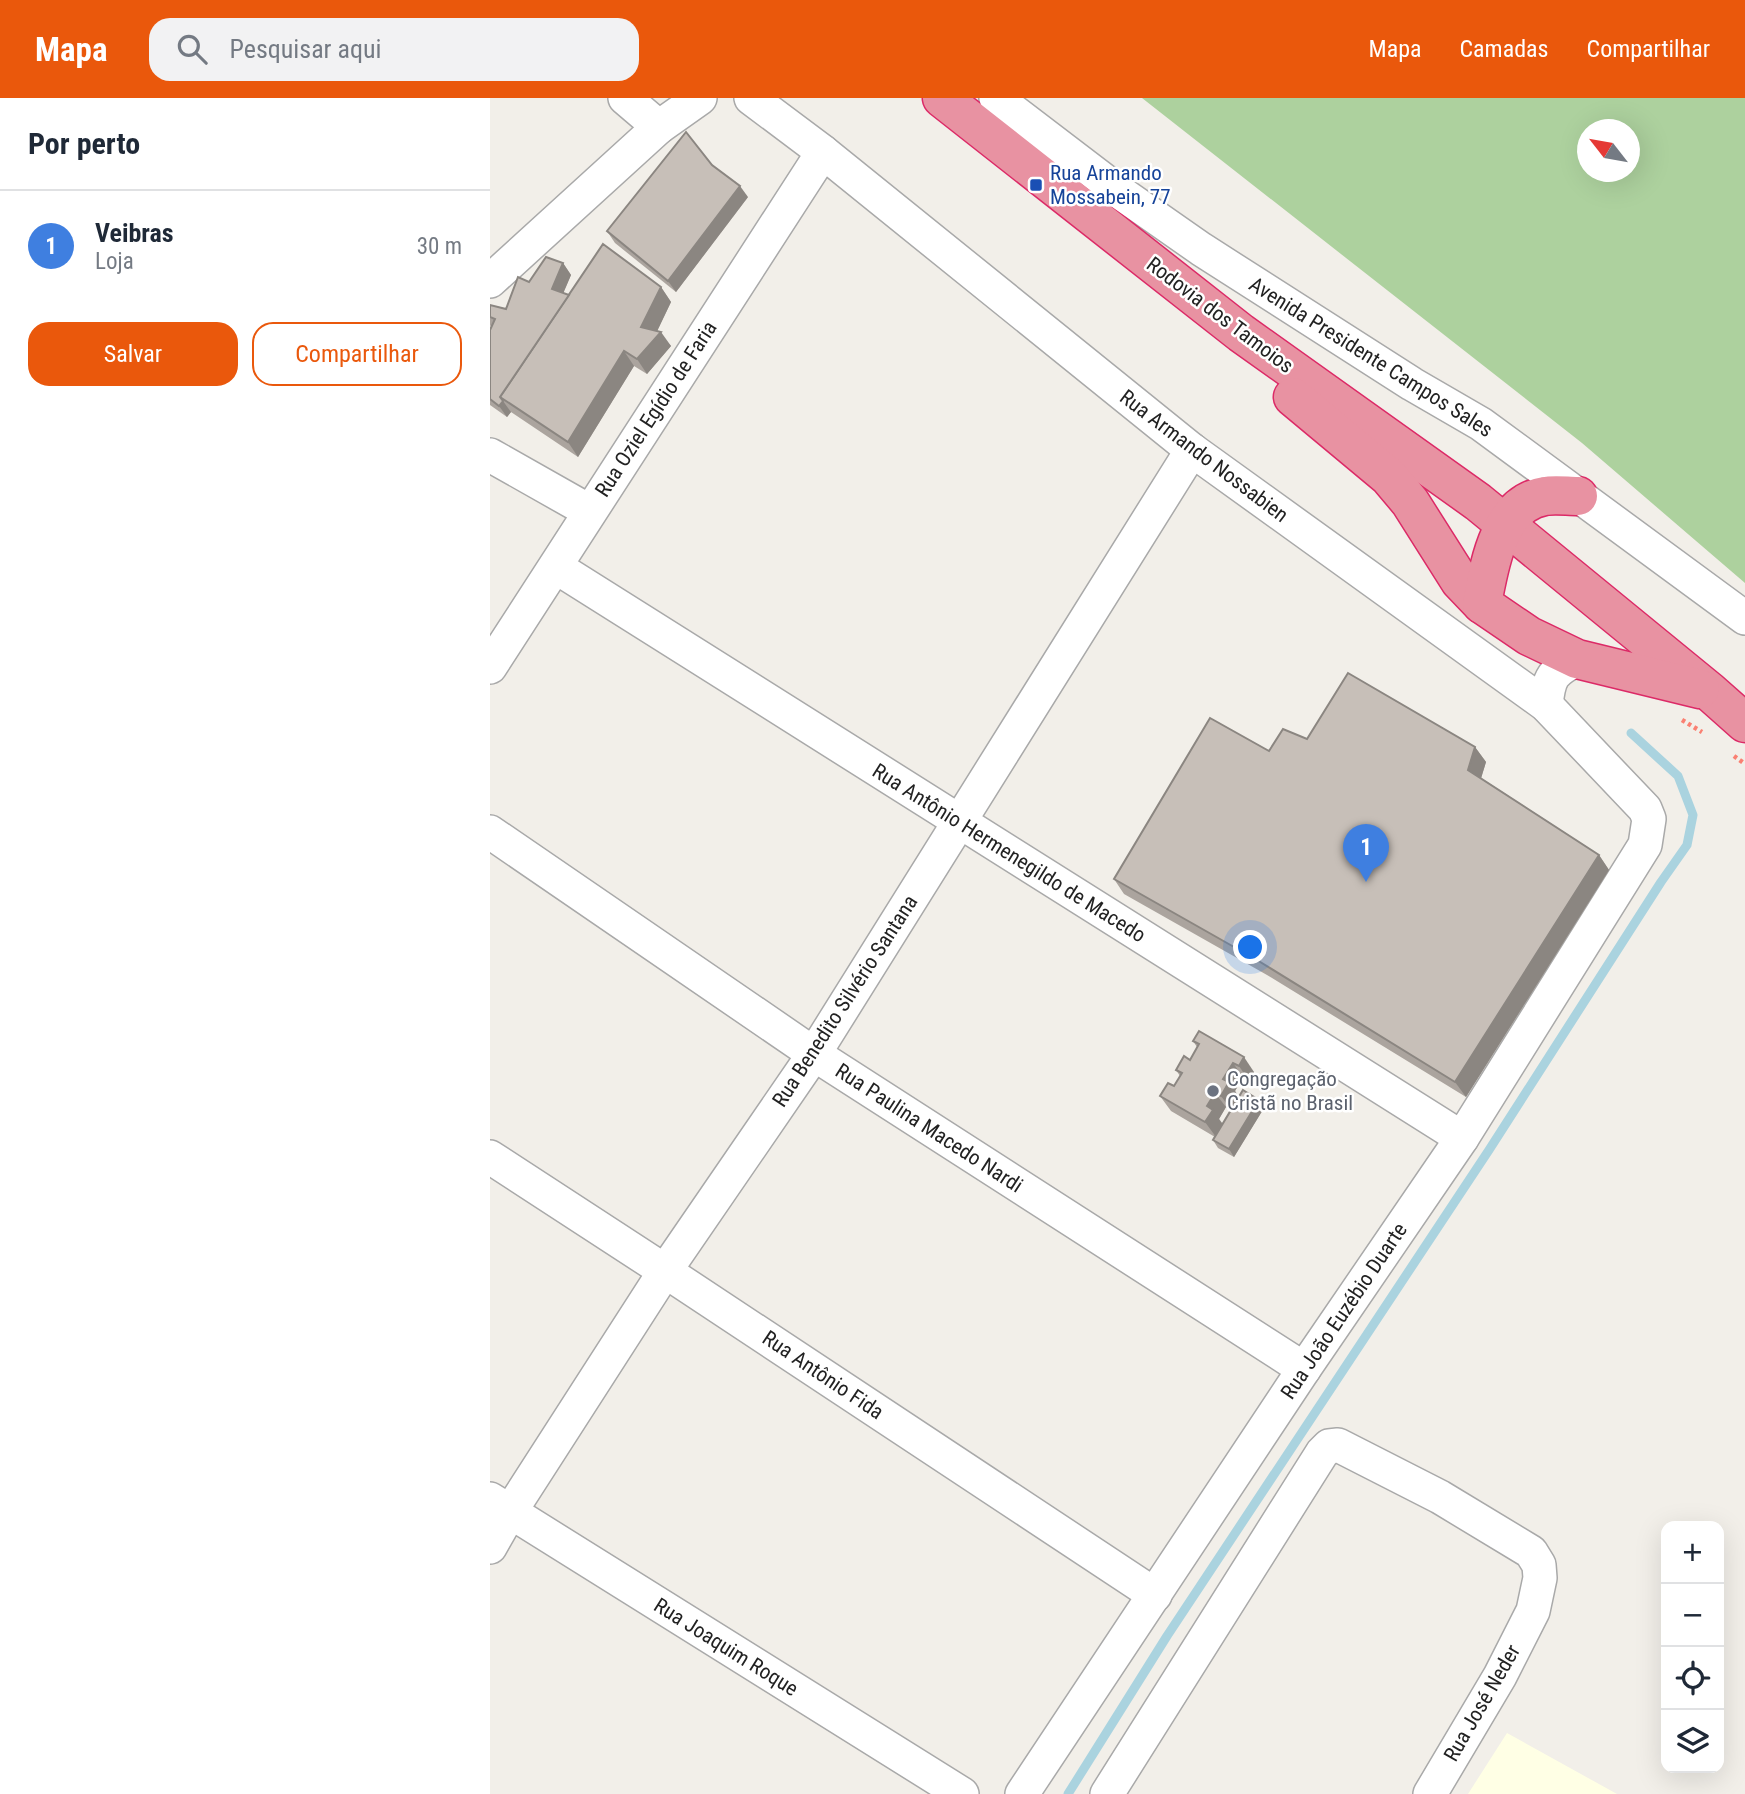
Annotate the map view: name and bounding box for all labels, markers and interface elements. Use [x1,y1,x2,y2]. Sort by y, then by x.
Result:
search box [149,18,639,81]
text: Mapa [35,30,107,69]
icon: search [173,30,211,68]
text: Pesquisar aqui [229,34,382,64]
text: Mapa [1369,35,1422,63]
text: Camadas [1460,35,1549,63]
text: Compartilhar [1587,35,1710,63]
north arrow [1577,119,1640,182]
text: Por perto [28,126,140,161]
place label: Rua Armando Mossabein, 77 [1050,161,1171,209]
marker: Rua Armando Mossabein, 77 [1028,177,1044,193]
text: Veibras [95,218,174,248]
text: 1 [45,233,57,260]
text: 30 m [417,233,462,260]
text: Loja [95,248,134,275]
street label: Rodovia dos Tamoios [1142,252,1298,378]
street label: Avenida Presidente Campos Sales [1245,272,1497,442]
street label: Rua Oziel Egídio de Faria [590,317,722,501]
button: Salvar [28,322,238,386]
button: Compartilhar [252,322,462,386]
street label: Rua Armando Nossabien [1115,385,1293,527]
street label: Rua Antônio Hermenegildo de Macedo [868,759,1150,947]
pin: 1 [1343,824,1389,882]
street label: Rua Benedito Silvério Santana [768,891,922,1111]
your location [1233,930,1267,964]
street label: Rua Paulina Macedo Nardi [831,1058,1027,1198]
place label: Congregação Cristã no Brasil [1227,1067,1353,1115]
marker: Congregação Cristã no Brasil [1205,1083,1221,1099]
street label: Rua João Euzébio Duarte [1276,1218,1412,1404]
street label: Rua Antônio Fida [758,1326,888,1424]
map controls [1661,1521,1724,1773]
button: + [1661,1521,1724,1584]
button: − [1661,1584,1724,1647]
street label: Rua Joaquim Roque [650,1593,803,1701]
street label: Rua José Neder [1439,1640,1525,1766]
button: locate [1661,1647,1724,1710]
button: layers [1661,1710,1724,1773]

